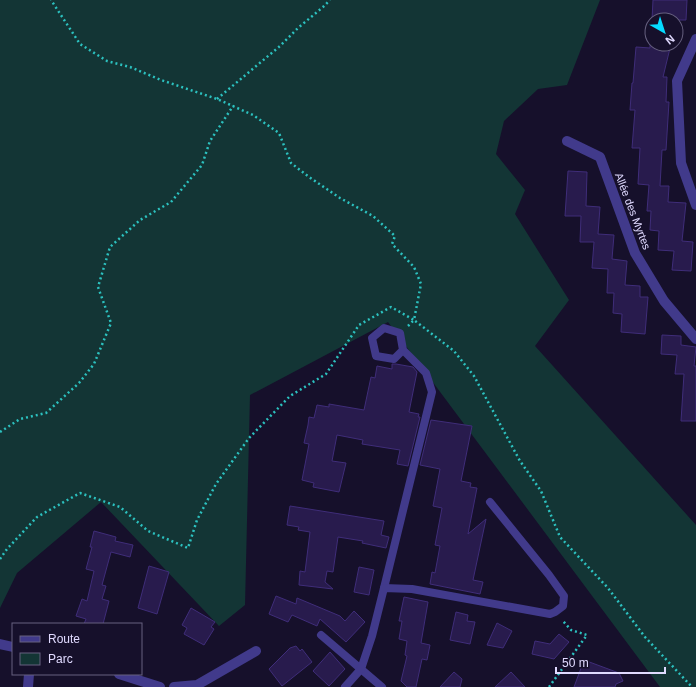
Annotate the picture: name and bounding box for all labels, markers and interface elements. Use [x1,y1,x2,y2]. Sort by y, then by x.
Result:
north arrow [644,12,684,52]
text: N [663,33,677,47]
street label: Allée des Myrtes [613,171,653,252]
legend [12,623,142,675]
text: Route [48,632,80,646]
scale bar [556,649,665,675]
text: Parc [48,652,73,666]
text: 50 m [562,656,589,670]

